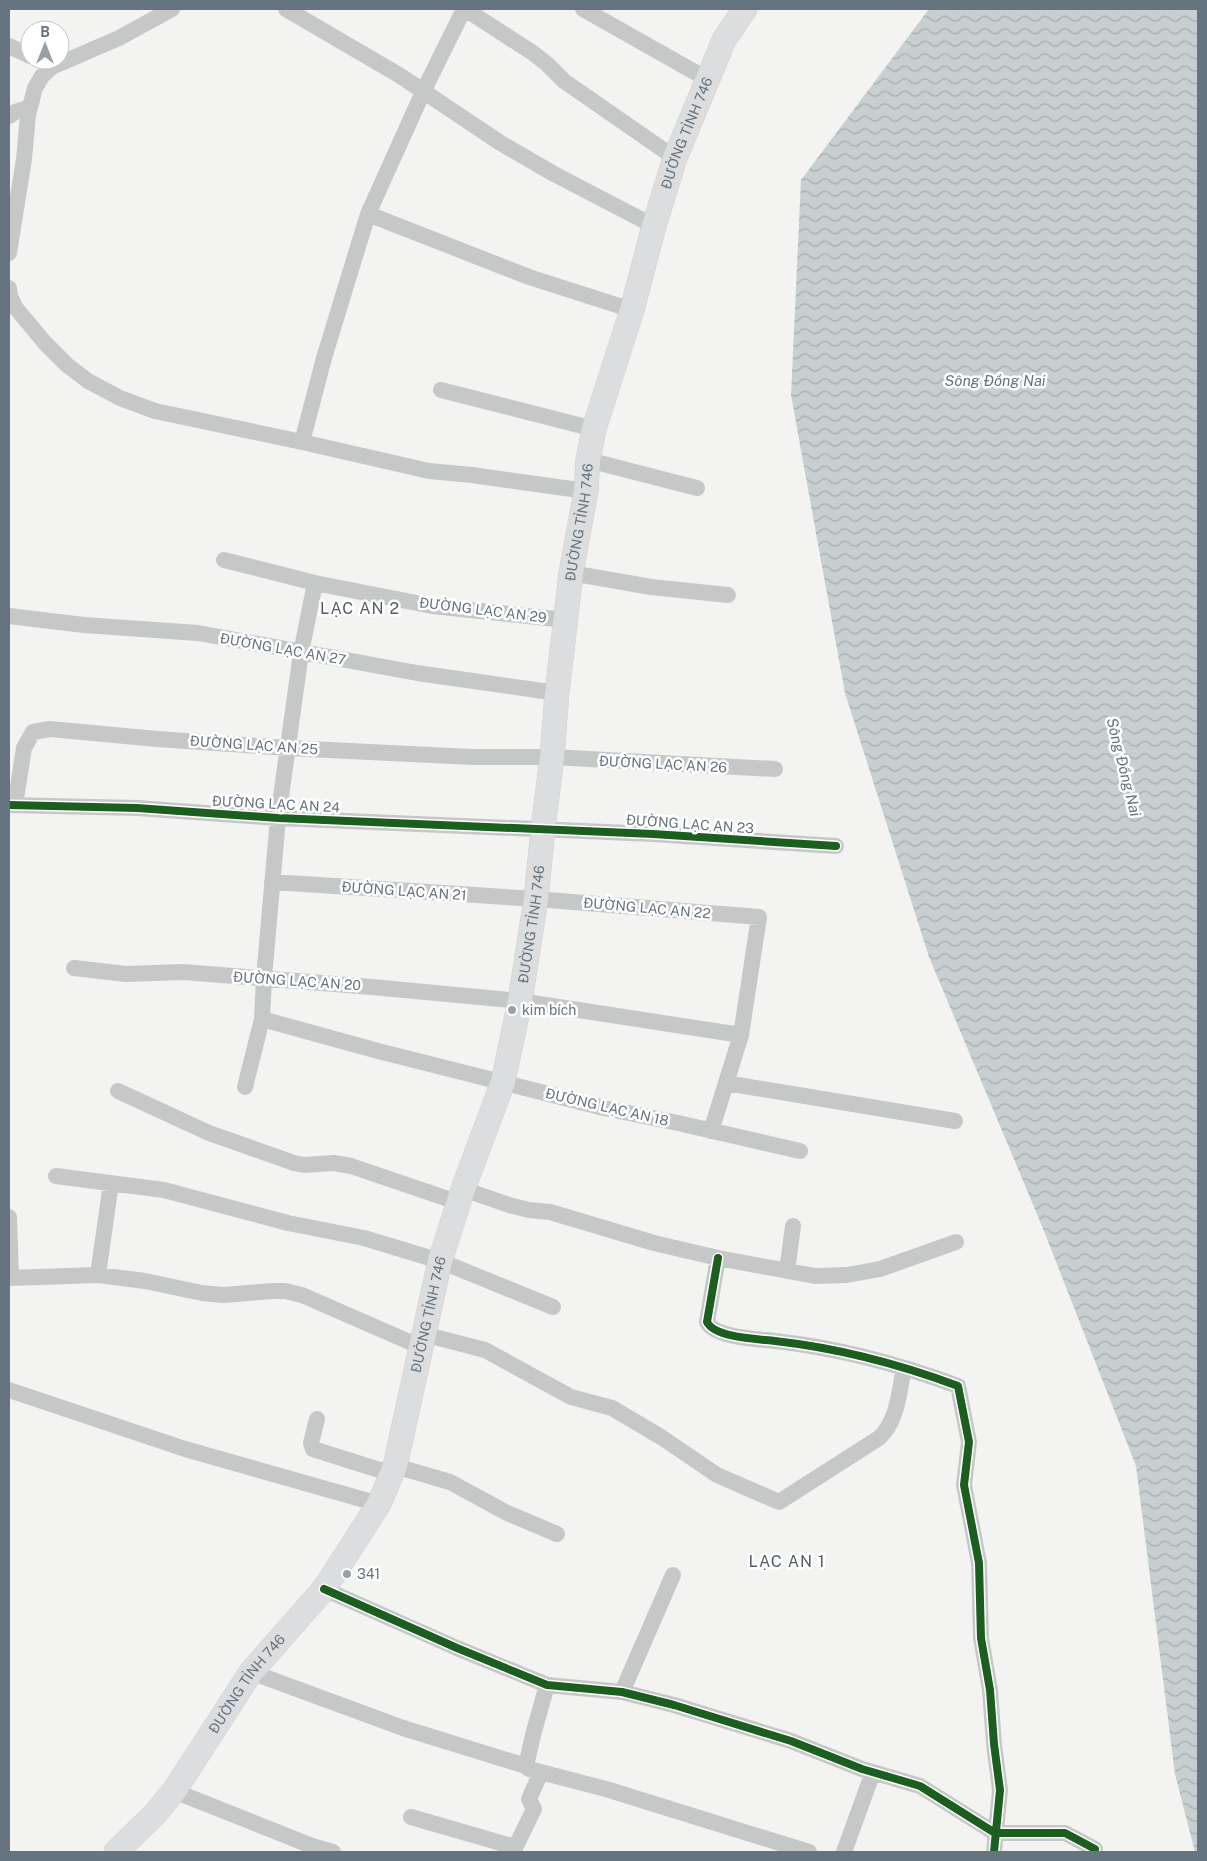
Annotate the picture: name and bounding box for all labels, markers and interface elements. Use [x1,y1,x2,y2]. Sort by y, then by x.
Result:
north arrow [20,20,70,70]
text: B [40,24,50,40]
street label: ĐƯỜNG TỈNH 746 [658,74,716,191]
water label: Sông Đồng Nai [944,372,1046,389]
street label: ĐƯỜNG TỈNH 746 [562,463,596,582]
street label: ĐƯỜNG LẠC AN 29 [418,592,548,626]
district label: LẠC AN 2 [320,599,400,618]
street label: ĐƯỜNG LẠC AN 27 [219,628,348,668]
water label: Sông Đồng Nai [1104,716,1145,818]
street label: ĐƯỜNG LẠC AN 25 [189,731,319,757]
street label: ĐƯỜNG LẠC AN 26 [599,751,728,775]
street label: ĐƯỜNG LẠC AN 24 [212,791,341,815]
street label: ĐƯỜNG LẠC AN 23 [625,810,755,836]
street label: ĐƯỜNG TỈNH 746 [515,864,547,984]
street label: ĐƯỜNG LẠC AN 21 [341,877,467,903]
street label: ĐƯỜNG LẠC AN 22 [583,892,712,922]
street label: ĐƯỜNG LẠC AN 20 [233,967,362,993]
place label: kim bích [522,1002,576,1018]
marker: kim bích [506,1004,518,1016]
street label: ĐƯỜNG LẠC AN 18 [544,1083,671,1129]
street label: ĐƯỜNG TỈNH 746 [408,1254,449,1374]
district label: LẠC AN 1 [748,1552,826,1571]
place label: 341 [357,1566,380,1582]
marker: 341 [341,1568,353,1580]
street label: ĐƯỜNG TỈNH 746 [205,1631,289,1736]

